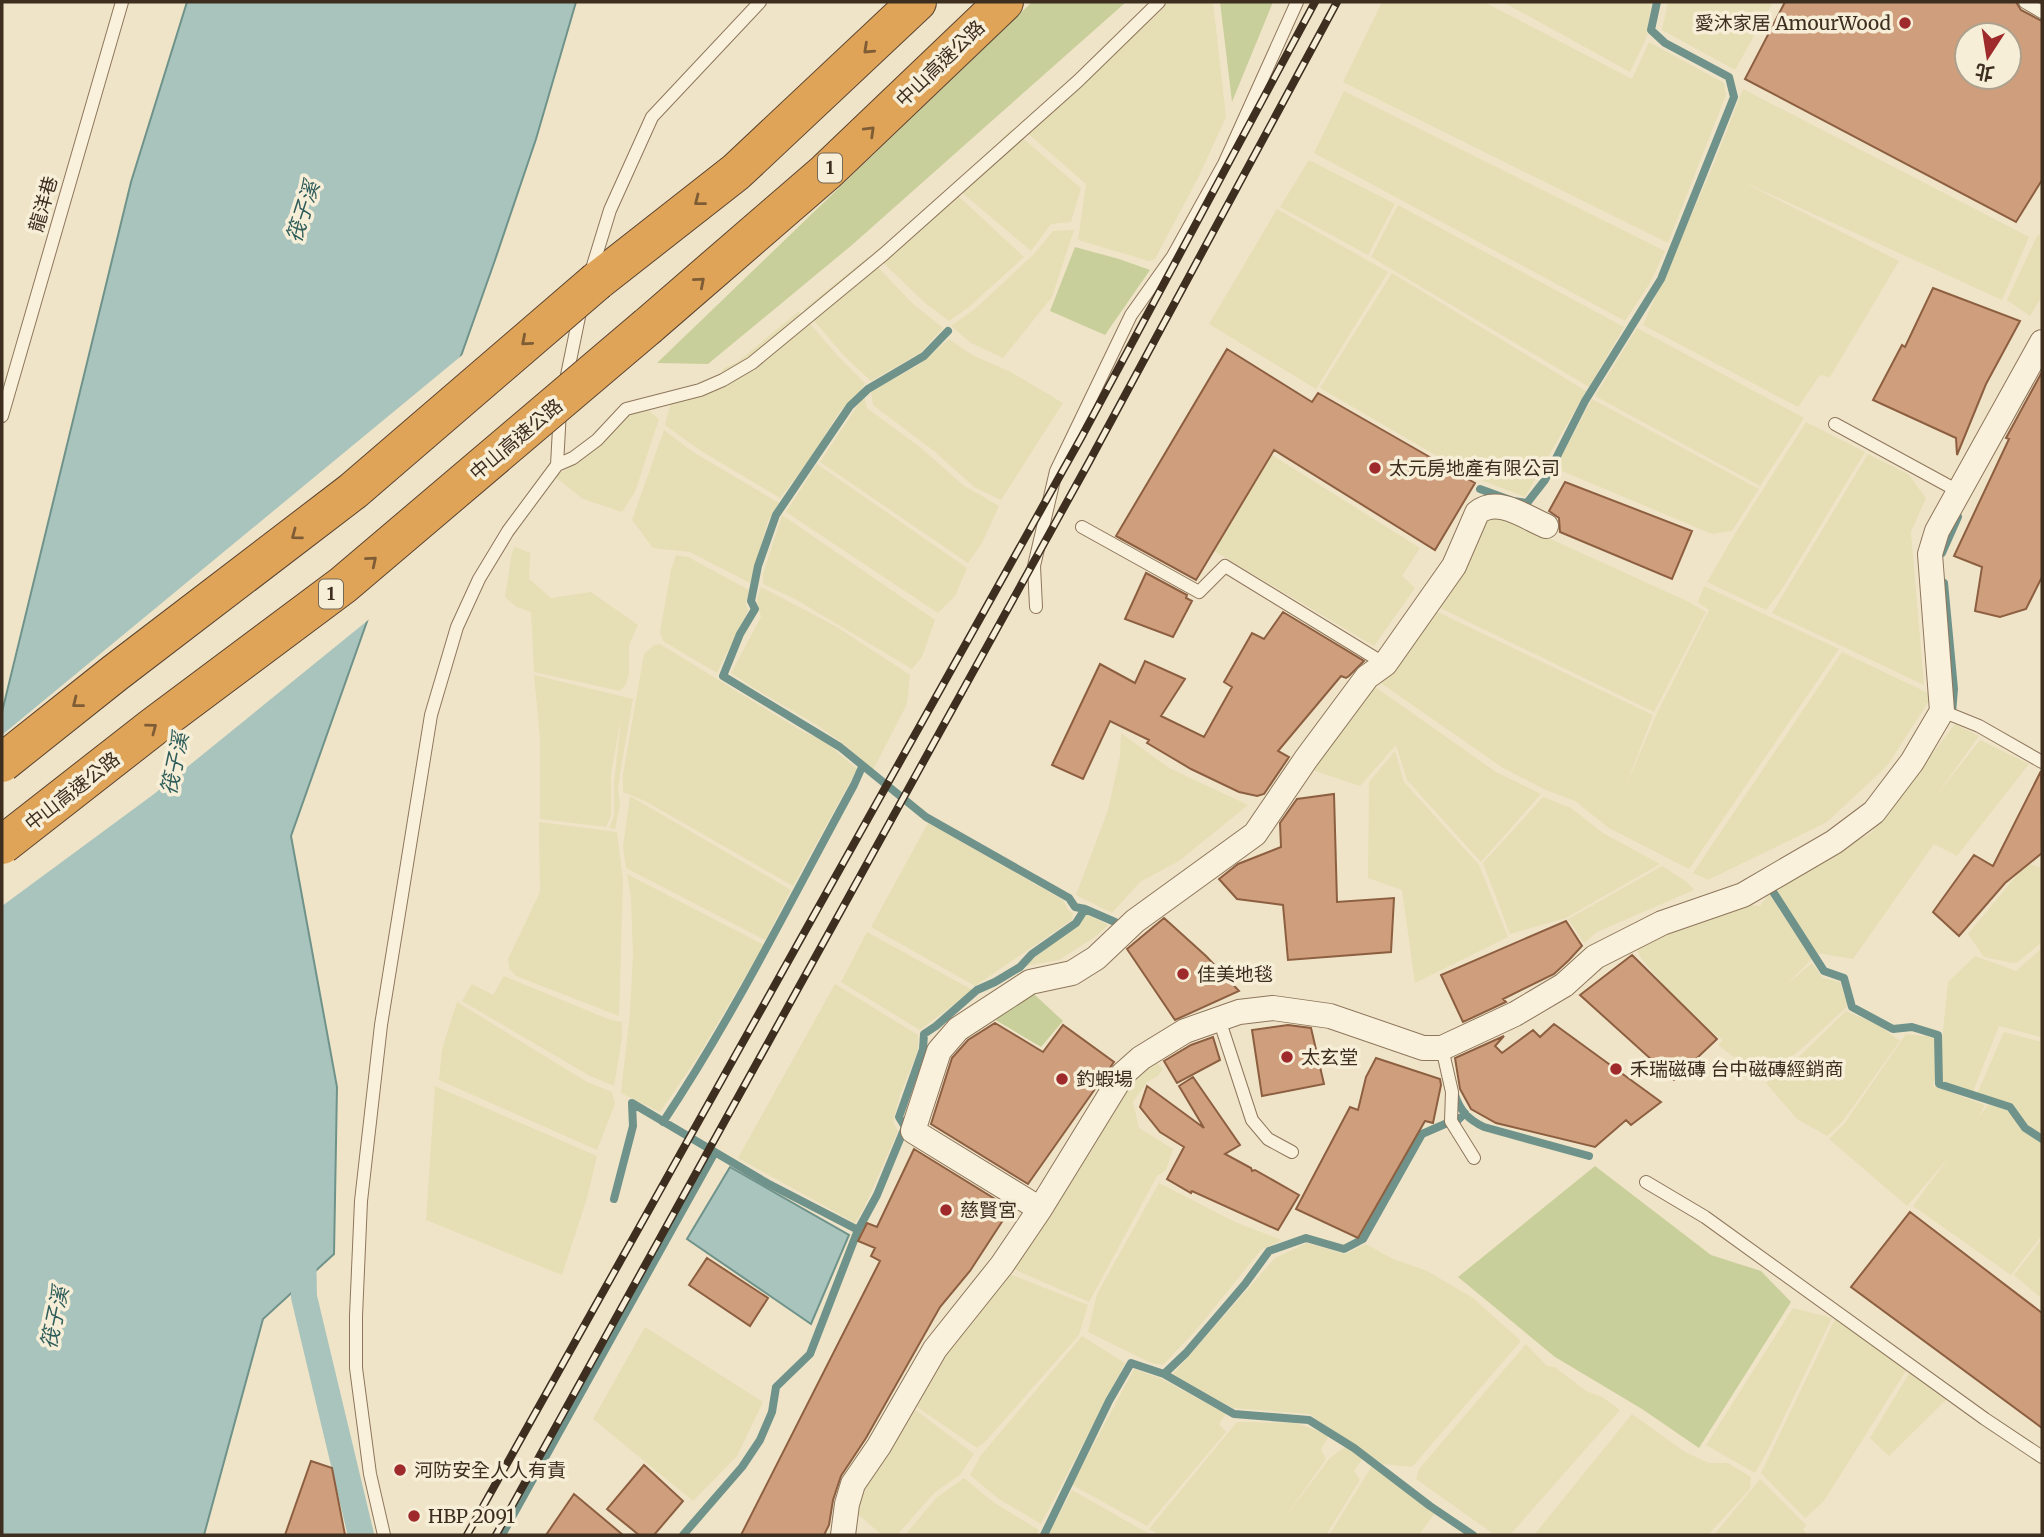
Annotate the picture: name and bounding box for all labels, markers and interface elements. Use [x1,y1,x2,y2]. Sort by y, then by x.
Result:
place label: 愛沐家居 AmourWood [1695,11,1891,35]
street label: 中山高速公路 [891,15,989,111]
marker: 愛沐家居 AmourWood [1897,15,1913,31]
north arrow [1953,21,2023,91]
one-way arrow [863,40,876,53]
text: 北 [1973,59,1996,86]
one-way arrow [861,126,874,139]
road number: 1 [818,154,842,182]
street label: 龍洋巷 [24,173,62,235]
water label: 筏子溪 [280,175,326,246]
one-way arrow [694,193,707,206]
one-way arrow [691,278,704,290]
one-way arrow [522,333,535,345]
street label: 中山高速公路 [465,393,567,485]
place label: 太元房地產有限公司 [1389,456,1560,480]
marker: 太元房地產有限公司 [1367,460,1383,476]
one-way arrow [291,526,304,539]
one-way arrow [364,556,377,569]
road number: 1 [319,580,343,608]
one-way arrow [72,695,84,708]
one-way arrow [145,724,157,737]
water label: 筏子溪 [155,727,195,798]
street label: 中山高速公路 [20,746,124,836]
place label: 佳美地毯 [1197,962,1273,986]
marker: 佳美地毯 [1175,966,1191,982]
place label: 太玄堂 [1301,1045,1358,1069]
marker: 太玄堂 [1279,1049,1295,1065]
place label: 禾瑞磁磚 台中磁磚經銷商 [1630,1057,1844,1081]
marker: 禾瑞磁磚 台中磁磚經銷商 [1608,1061,1624,1077]
place label: 釣蝦場 [1076,1067,1133,1091]
marker: 釣蝦場 [1054,1071,1070,1087]
place label: 慈賢宮 [960,1198,1017,1222]
marker: 慈賢宮 [938,1202,954,1218]
water label: 筏子溪 [35,1281,75,1352]
place label: 河防安全人人有責 [414,1458,566,1482]
marker: 河防安全人人有責 [392,1462,408,1478]
place label: HBP 2091 [428,1504,515,1528]
marker: HBP 2091 [406,1508,422,1524]

